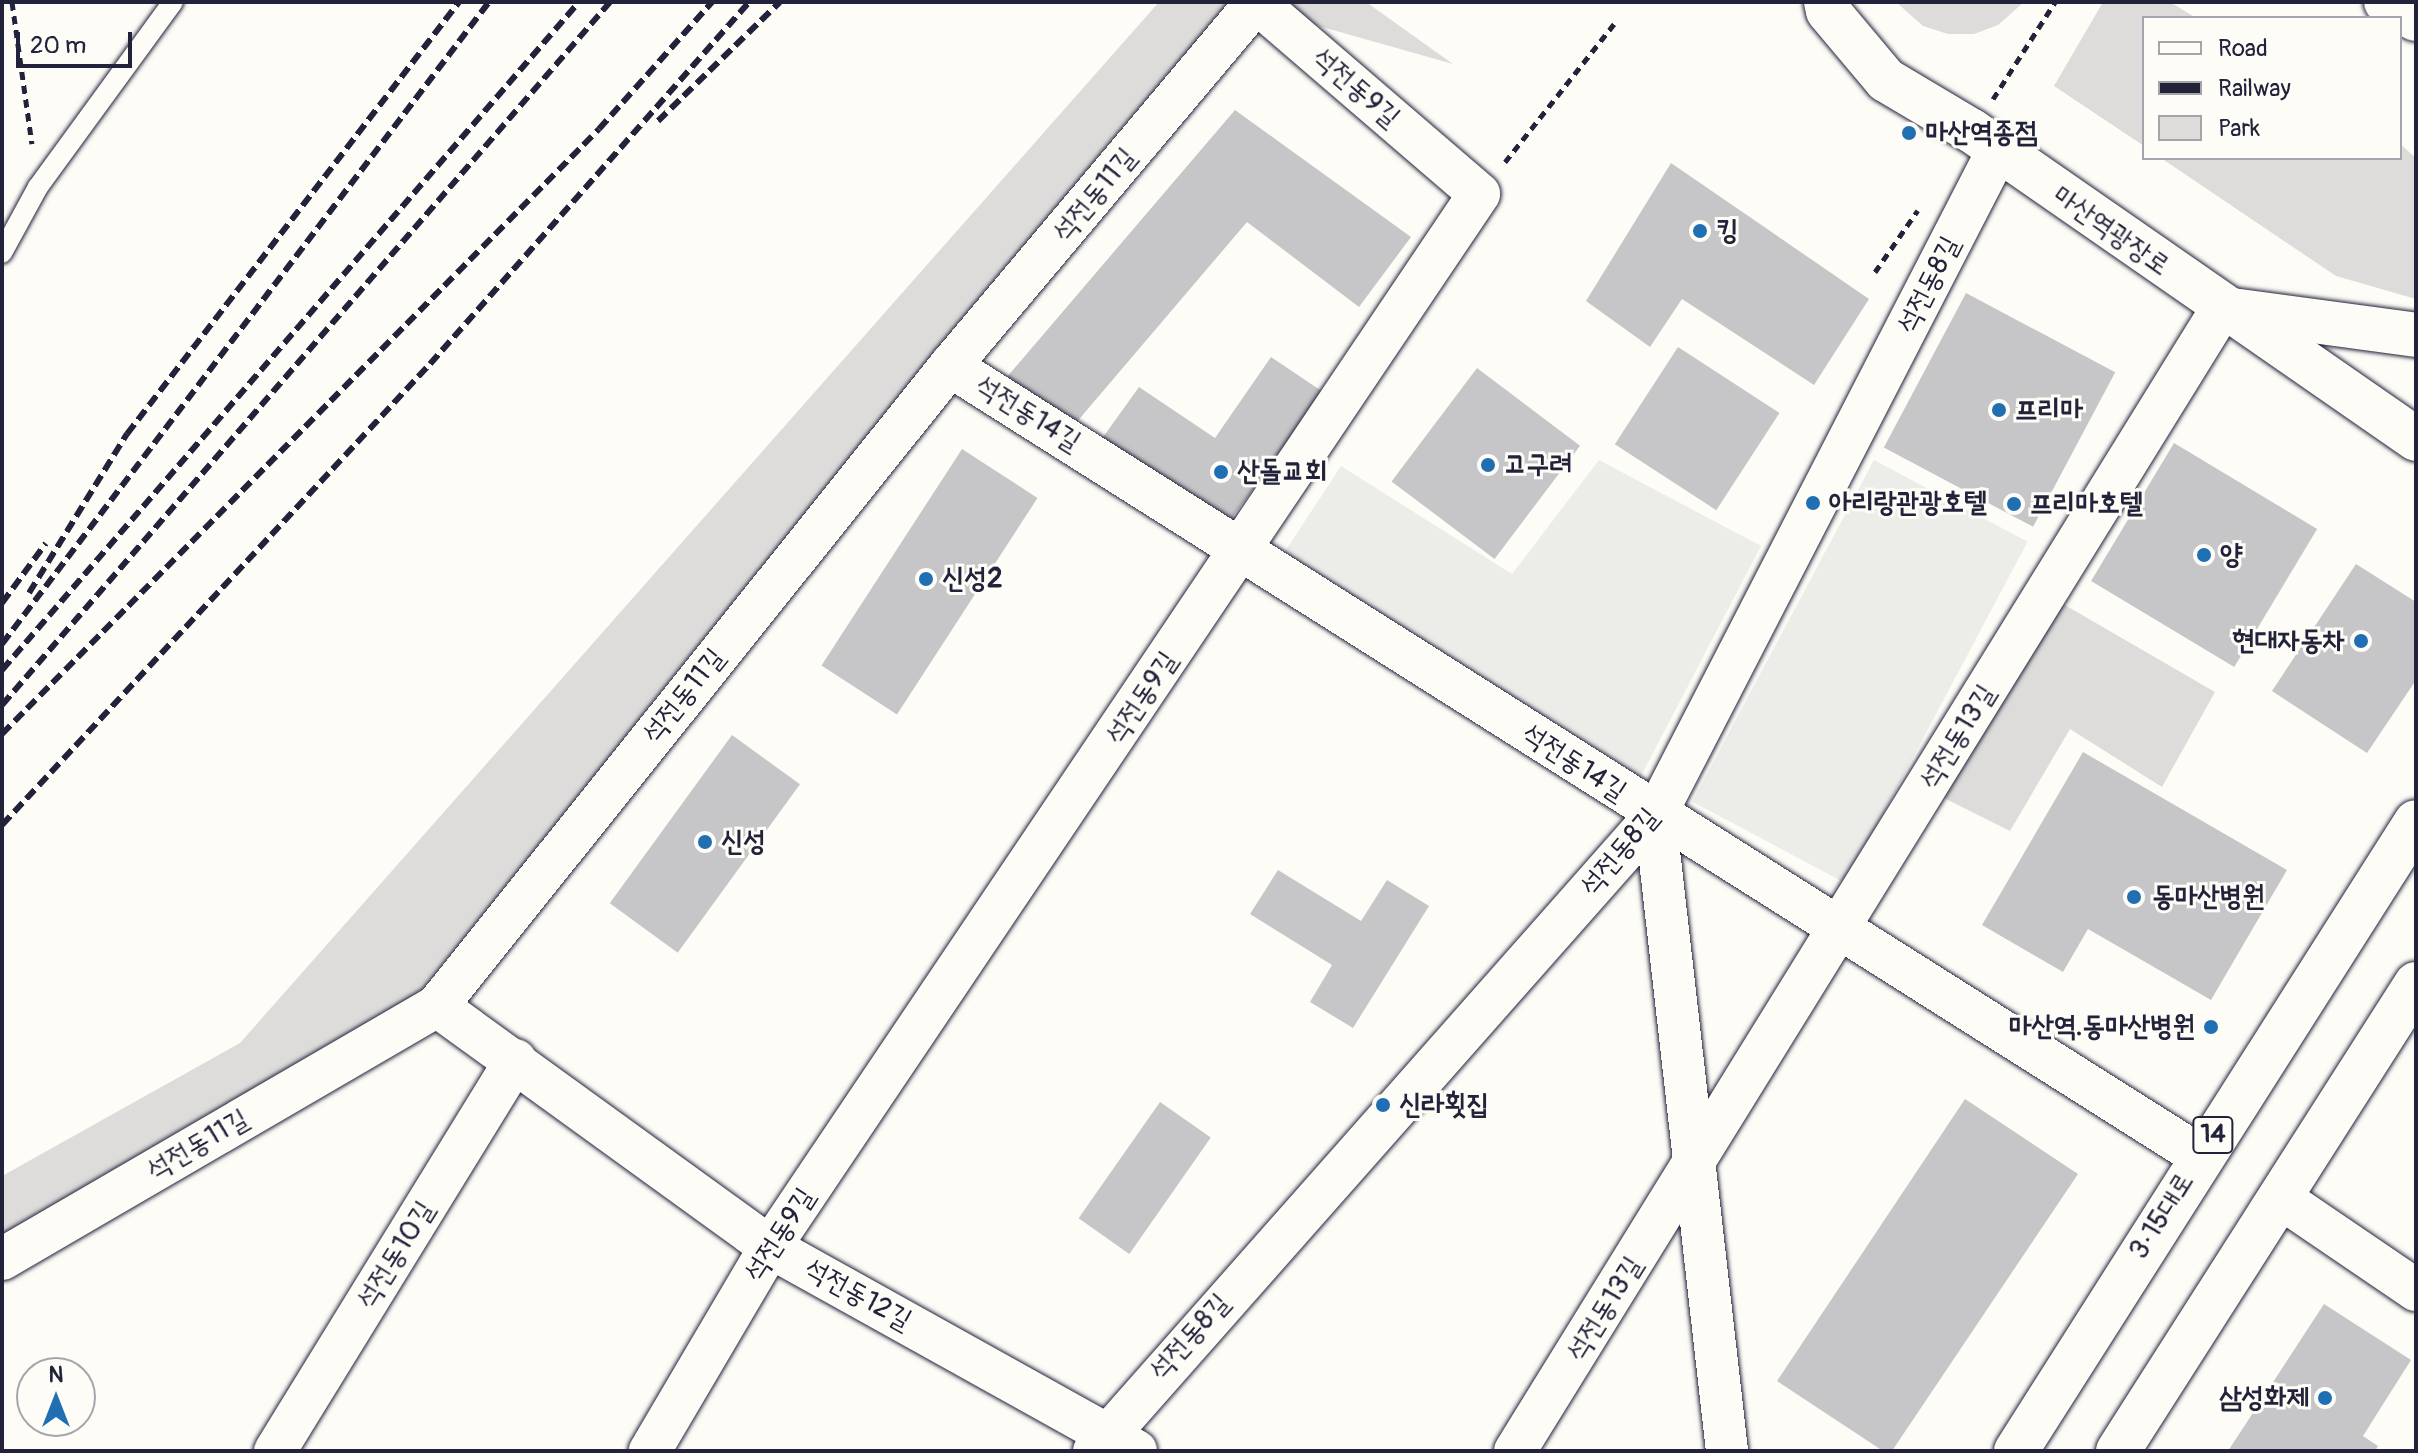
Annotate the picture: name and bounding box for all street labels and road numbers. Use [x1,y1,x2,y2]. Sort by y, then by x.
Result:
street label: 석전동9길 [1306,41,1406,135]
street label: 석전동11길 [1046,141,1144,249]
street label: 마산역광장로 [2046,178,2176,284]
street label: 석전동8길 [1890,231,1968,339]
street label: 석전동14길 [969,369,1087,459]
street label: 석전동11길 [636,642,732,750]
street label: 석전동9길 [1099,645,1185,751]
street label: 석전동13길 [1913,679,2003,795]
street label: 석전동14길 [1516,717,1632,809]
street label: 석전동8길 [1574,801,1666,903]
street label: 석전동11길 [141,1102,255,1188]
road number: 14 [2191,1113,2235,1157]
street label: 3·15대로 [2122,1166,2202,1266]
street label: 석전동9길 [737,1182,823,1288]
street label: 석전동10길 [350,1195,442,1315]
street label: 석전동13길 [1560,1251,1650,1367]
street label: 석전동12길 [799,1252,917,1338]
street label: 석전동8길 [1143,1287,1237,1387]

